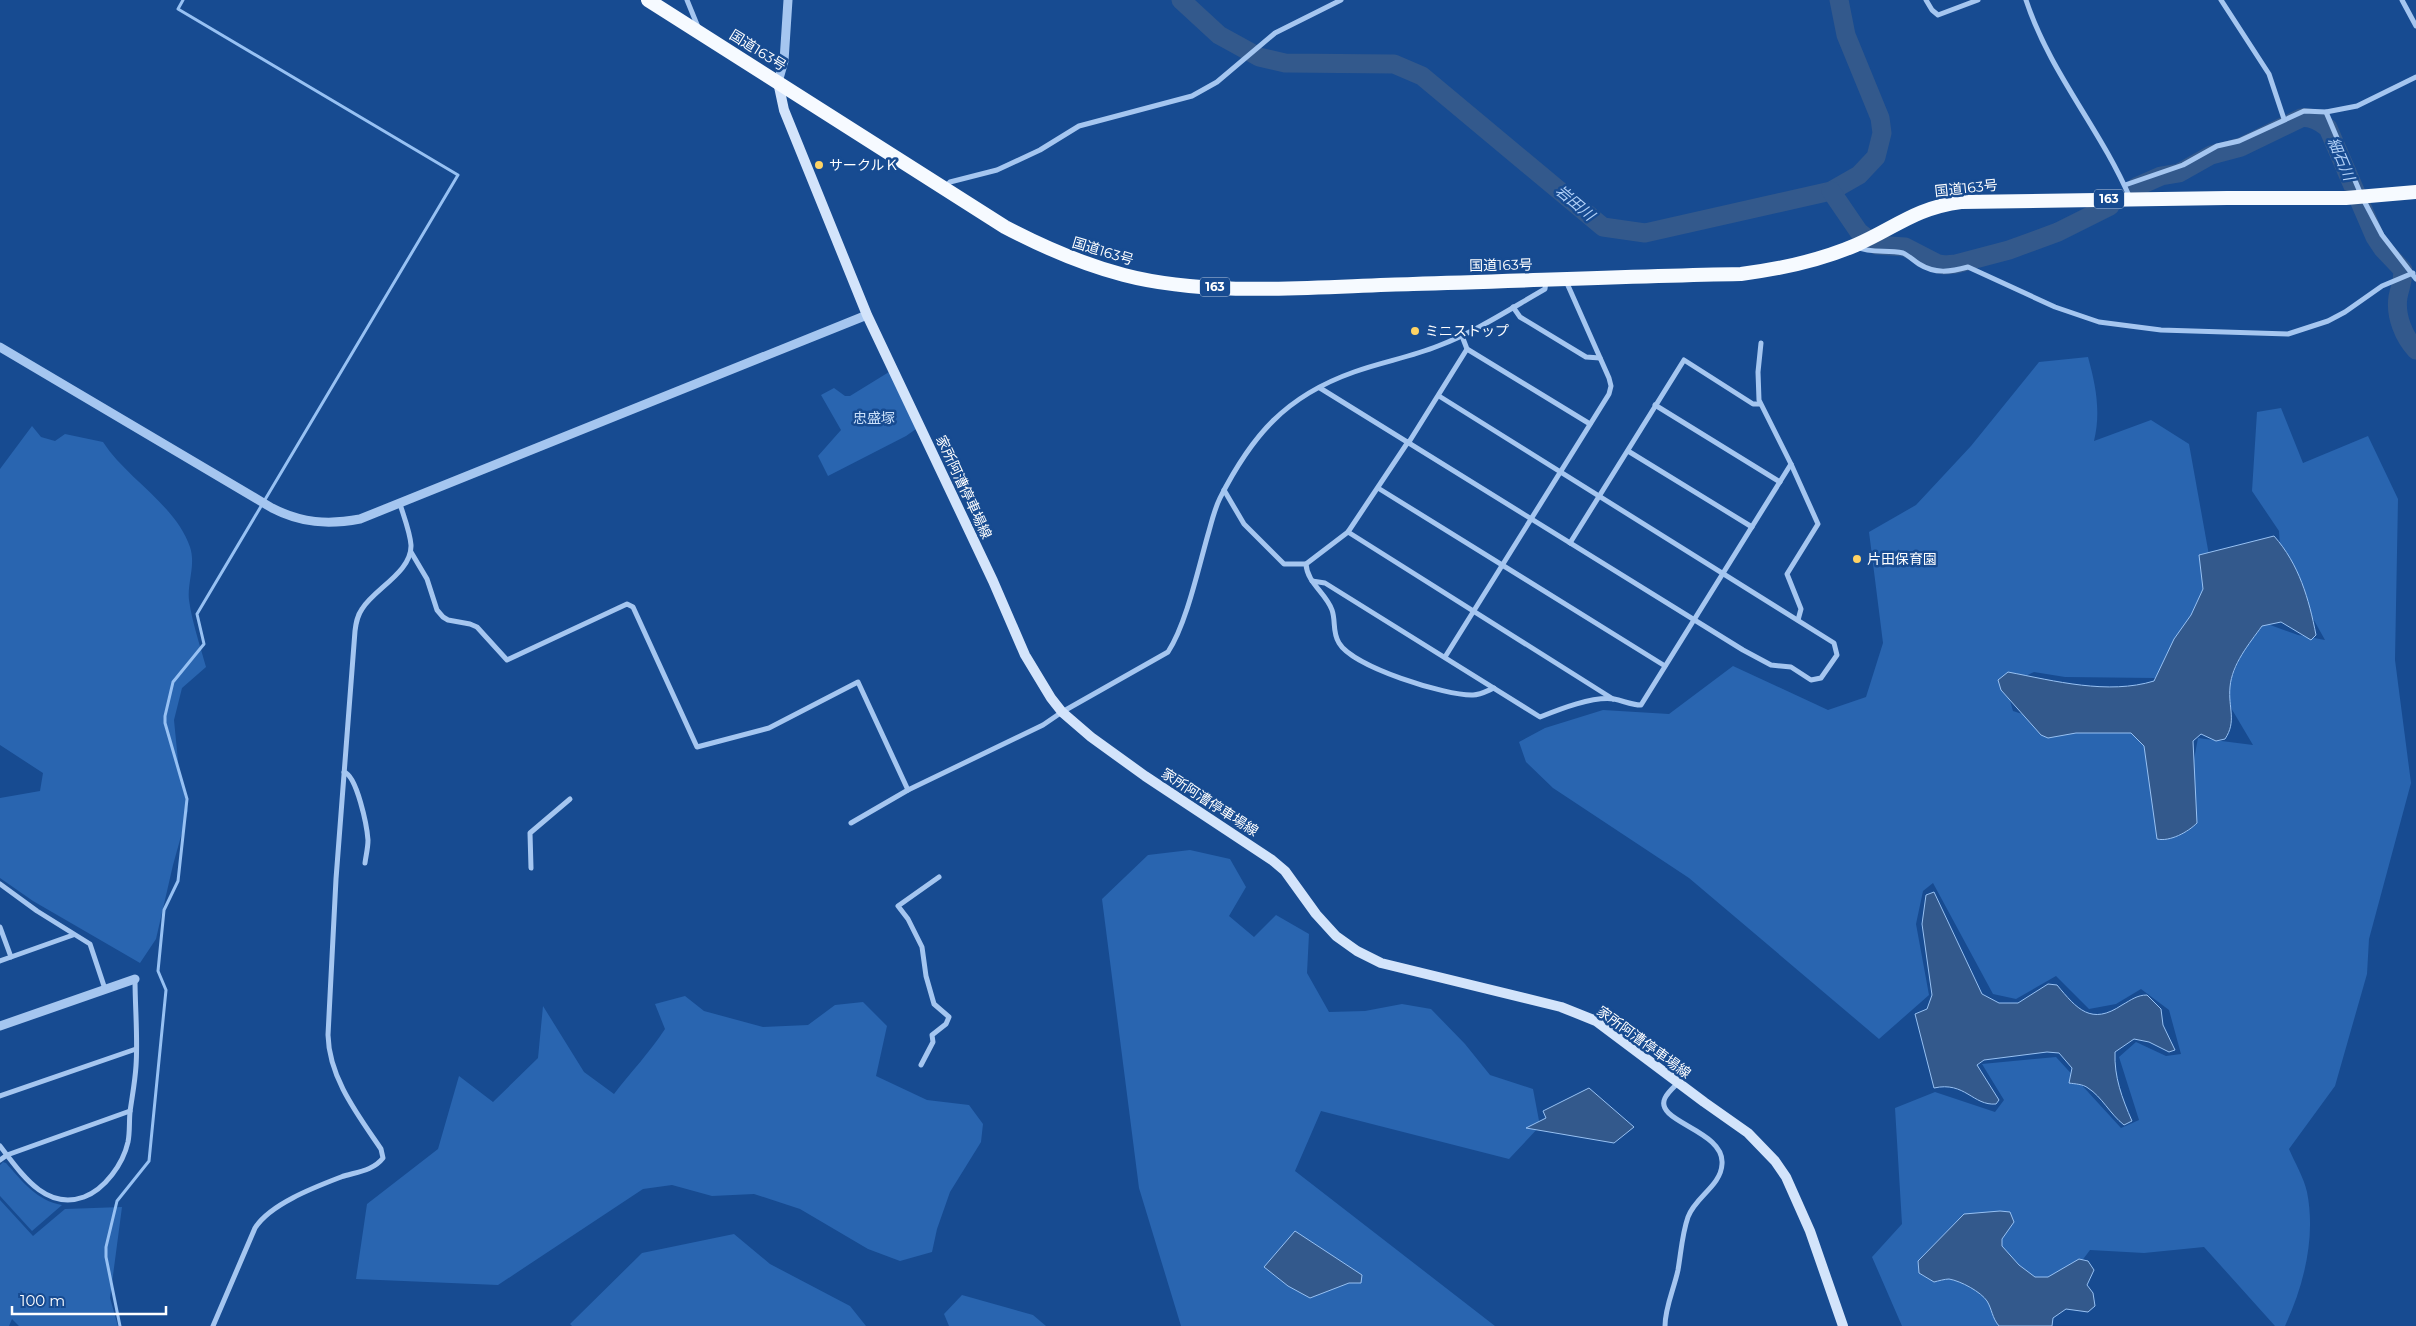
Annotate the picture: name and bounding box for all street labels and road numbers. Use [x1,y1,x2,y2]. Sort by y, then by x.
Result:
street label: 国道163号 [726,26,790,74]
street label: 国道163号 [1933,176,1999,200]
road number: 163 [2094,190,2124,208]
street label: 国道163号 [1070,233,1136,269]
street label: 国道163号 [1469,255,1533,275]
road number: 163 [1200,278,1230,296]
street label: 家所阿漕停車場線 [932,432,996,542]
street label: 家所阿漕停車場線 [1158,764,1262,840]
street label: 家所阿漕停車場線 [1593,1002,1695,1082]

